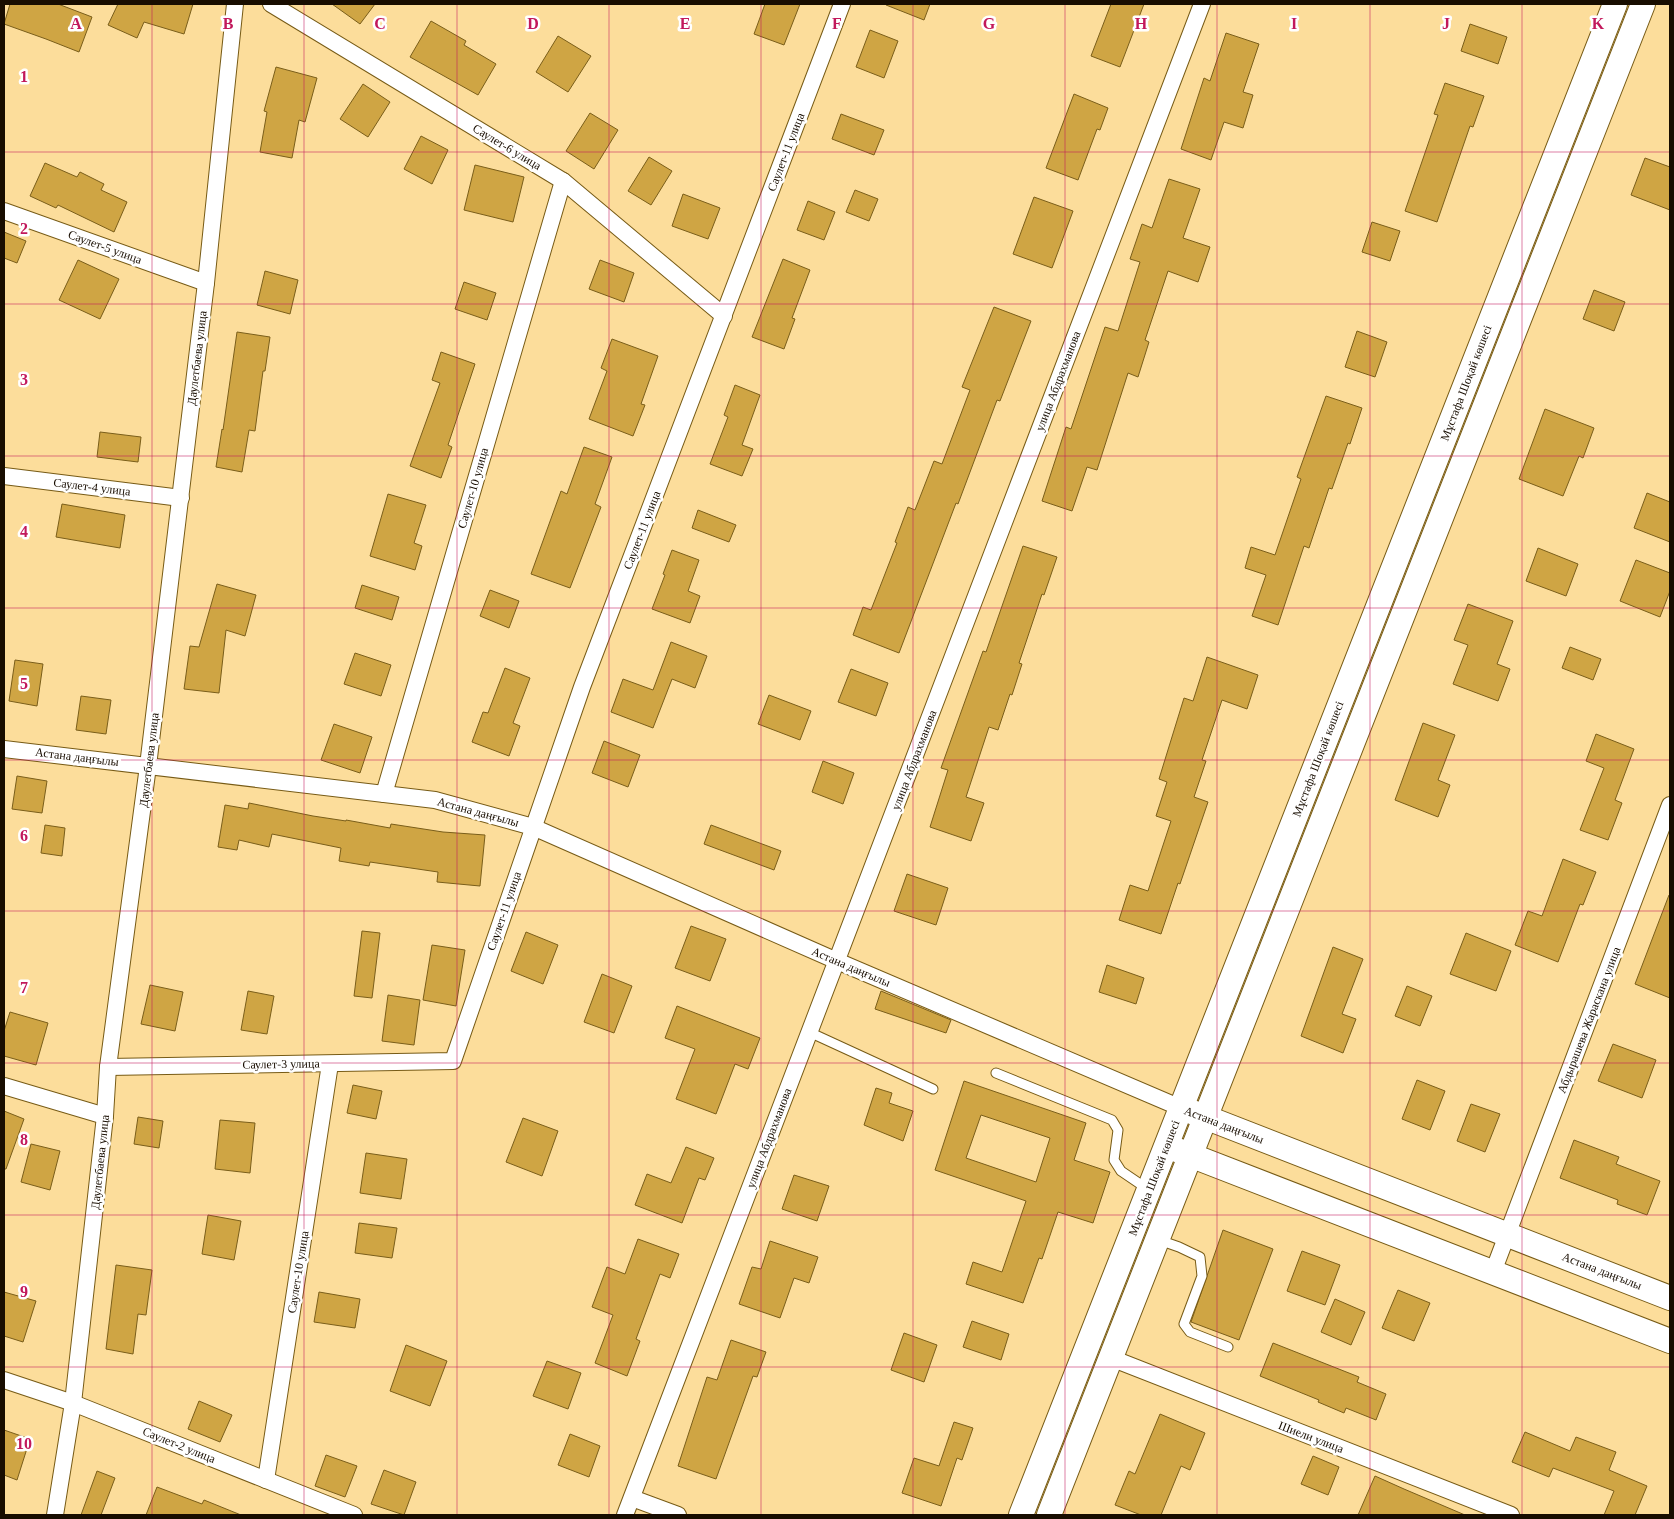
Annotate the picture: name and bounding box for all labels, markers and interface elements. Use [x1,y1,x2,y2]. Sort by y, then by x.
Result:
text: A [70,15,82,32]
text: B [223,15,234,32]
text: C [374,15,386,32]
text: D [527,15,539,32]
text: E [680,15,690,32]
text: F [832,15,842,32]
text: G [983,15,996,32]
text: H [1135,15,1148,32]
text: I [1291,15,1297,32]
text: J [1442,15,1450,32]
text: K [1592,15,1605,32]
text: 1 [20,68,28,85]
street label: Саулет-11 улица [765,110,808,193]
street label: Саулет-6 улица [470,121,544,173]
text: 2 [20,220,28,237]
street label: Саулет-5 улица [66,227,144,267]
street label: Даулетбаева улица [184,309,210,406]
street label: Мұстафа Шоқай көшесі [1437,323,1495,443]
street label: улица Абдрахманова [1032,328,1084,433]
text: 3 [20,371,28,388]
street label: Саулет-10 улица [455,445,491,530]
street label: Саулет-4 улица [53,475,132,499]
street label: Саулет-11 улица [621,488,664,571]
text: 4 [20,523,28,540]
text: 5 [20,675,28,692]
street label: Мұстафа Шоқай көшесі [1289,699,1347,819]
street label: улица Абдрахманова [888,707,940,812]
street label: Даулетбаева улица [136,711,162,808]
street label: Астана даңғылы [34,745,120,769]
street label: Астана даңғылы [436,794,520,830]
text: 6 [20,827,28,844]
street label: Саулет-11 улица [484,869,524,952]
street label: Астана даңғылы [810,944,892,990]
street label: Абдырашева Жараскана улица [1555,944,1624,1095]
text: 7 [20,979,28,996]
street label: Саулет-3 улица [242,1056,320,1072]
street label: улица Абдрахманова [743,1085,795,1190]
street label: Астана даңғылы [1182,1103,1266,1147]
street label: Даулетбаева улица [88,1113,112,1210]
street label: Мұстафа Шоқай көшесі [1125,1118,1183,1238]
text: 8 [20,1131,28,1148]
street label: Саулет-10 улица [285,1229,312,1314]
street label: Астана даңғылы [1560,1249,1644,1293]
text: 9 [20,1283,28,1300]
street label: Шиели улица [1276,1418,1346,1456]
street label: Саулет-2 улица [141,1424,218,1466]
text: 10 [16,1435,32,1452]

